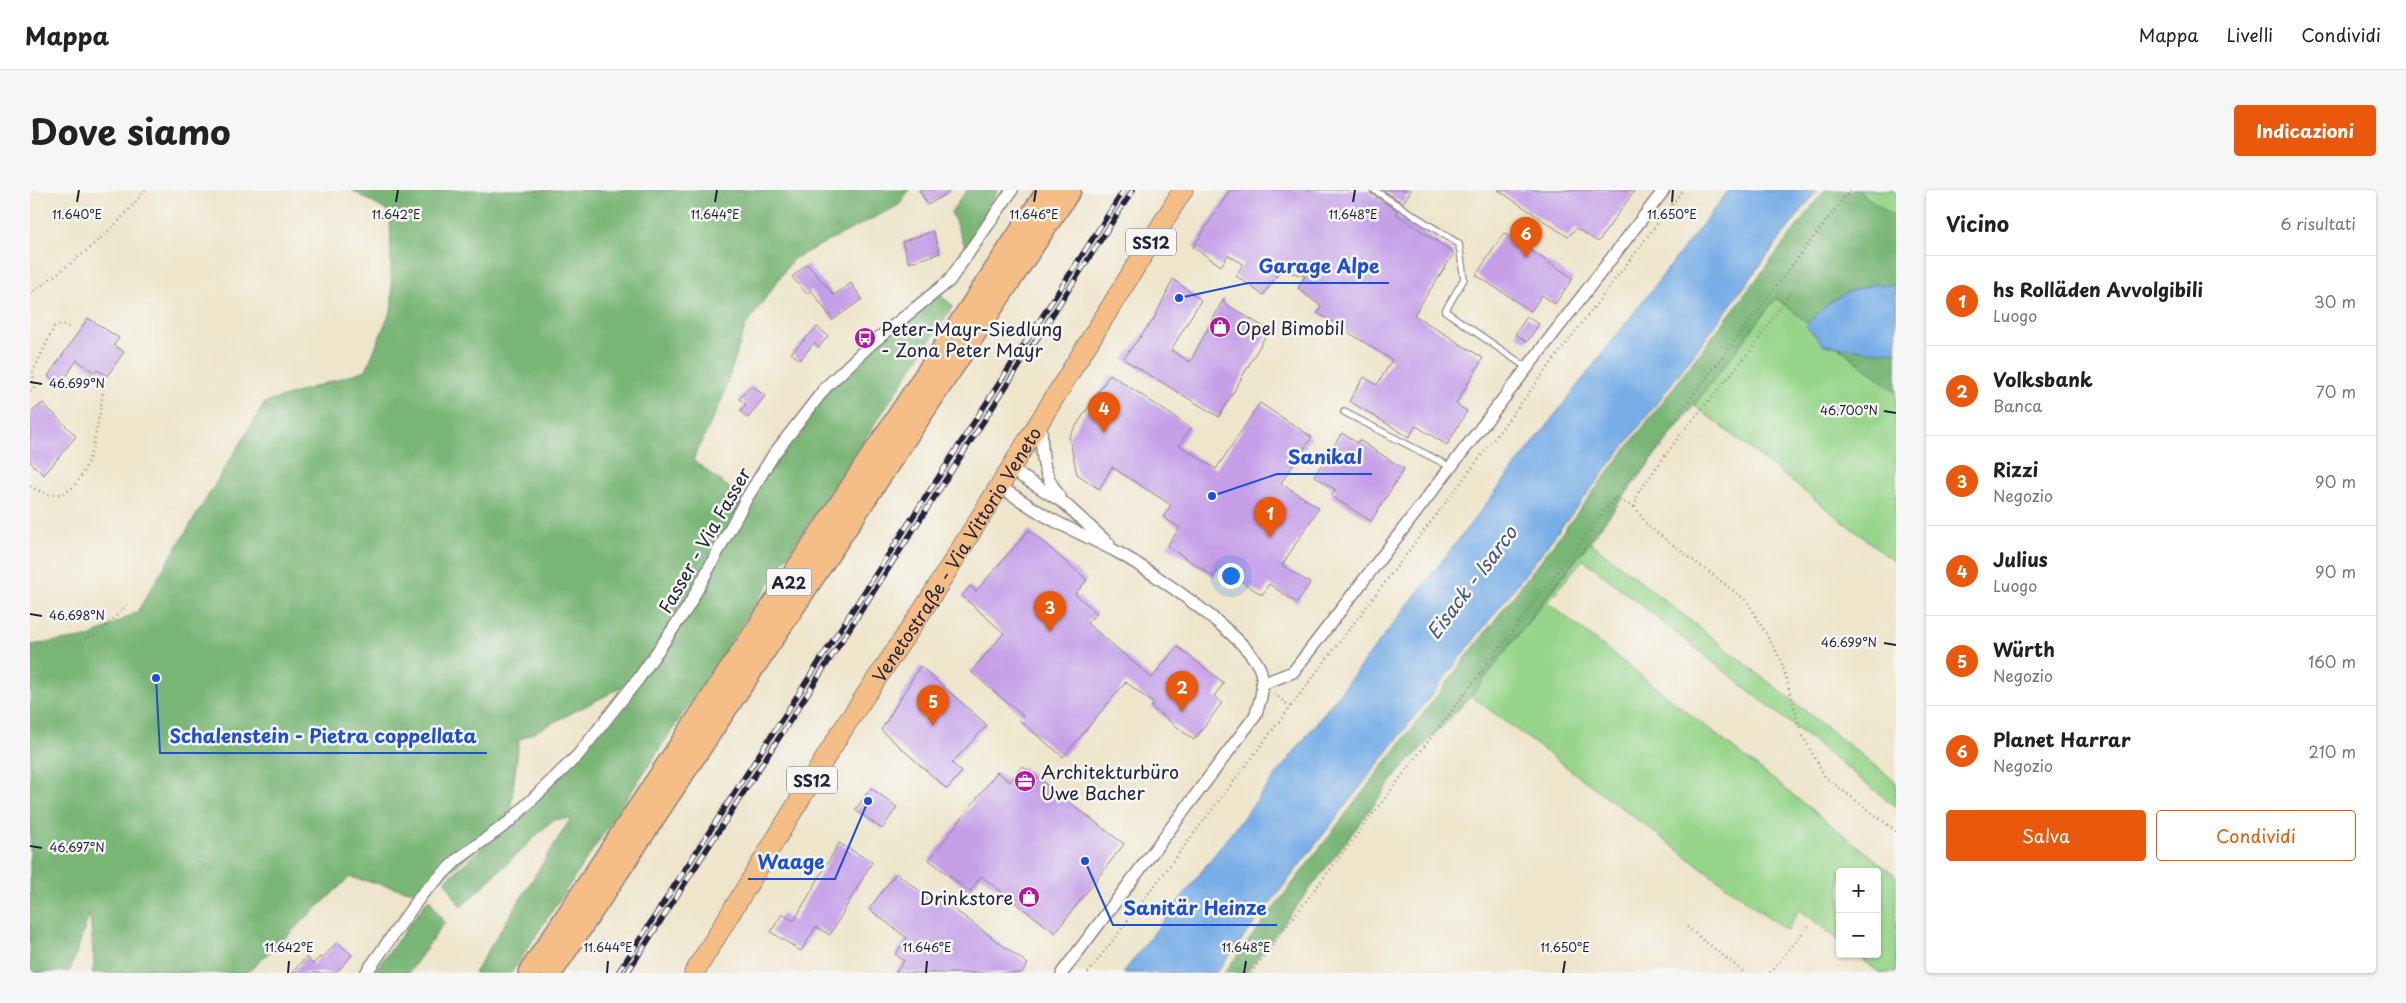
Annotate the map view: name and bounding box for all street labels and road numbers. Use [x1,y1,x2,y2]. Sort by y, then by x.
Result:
road number: SS12 [1126,228,1176,256]
street label: Venetostraße - Via Vittorio Veneto [865,421,1047,687]
street label: Fasser - Via Fasser [651,461,757,618]
road number: A22 [766,568,812,596]
road number: SS12 [787,766,837,794]

